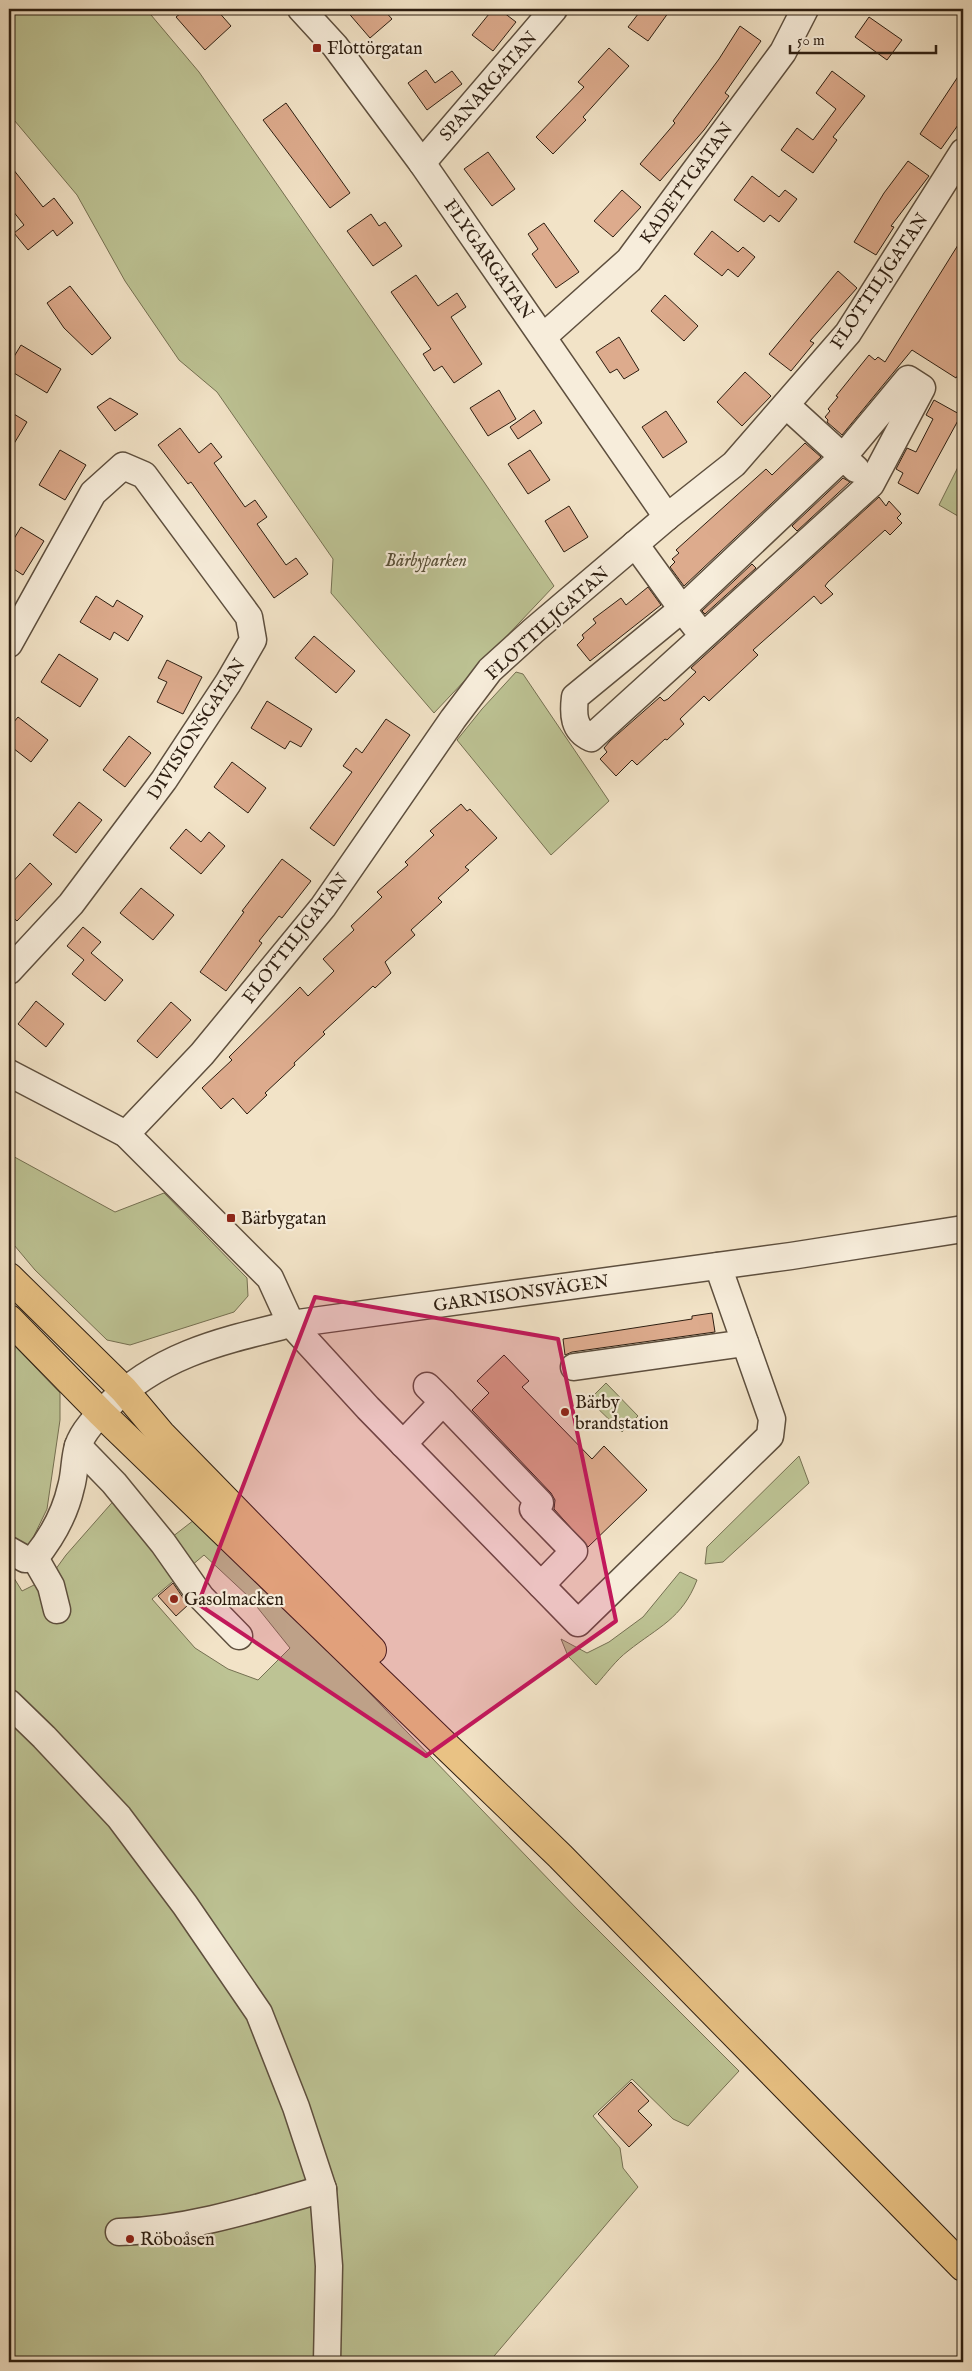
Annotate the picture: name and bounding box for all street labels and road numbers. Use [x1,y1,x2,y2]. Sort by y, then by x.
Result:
street label: SPANARGATAN [435,27,543,147]
street label: KADETTGATAN [635,118,739,249]
street label: FLYGARGATAN [438,195,538,325]
street label: FLOTTILJGATAN [826,209,934,354]
street label: FLOTTILJGATAN [481,562,615,686]
street label: DIVISIONSGATAN [143,654,252,805]
street label: FLOTTILJGATAN [238,869,354,1009]
street label: GARNISONSVÄGEN [432,1270,611,1318]

